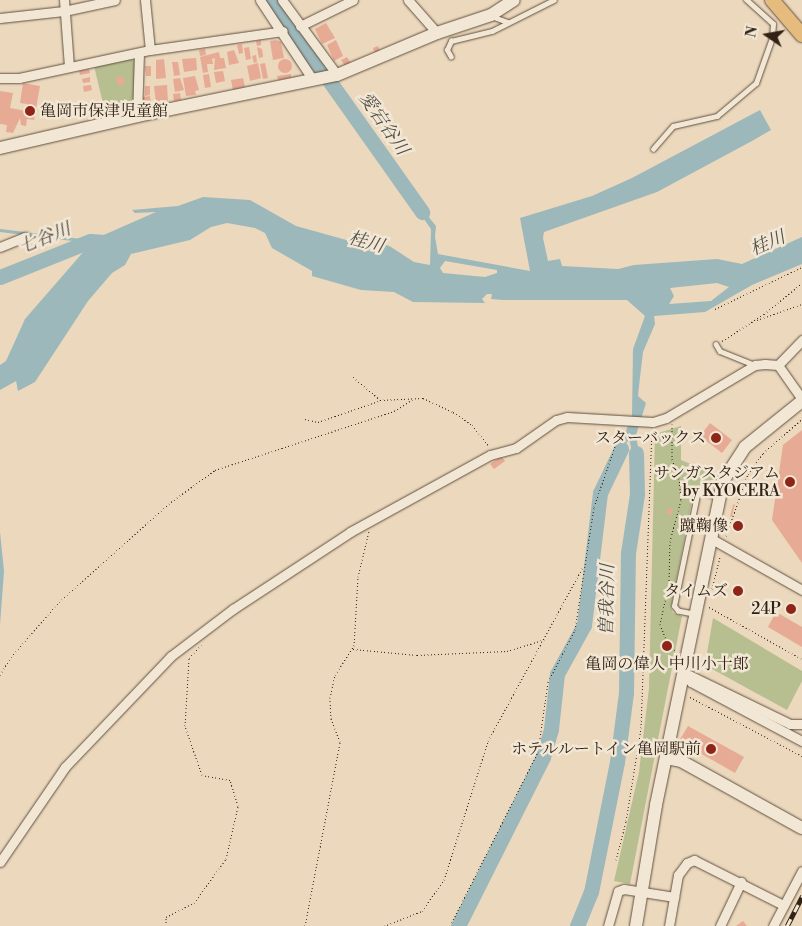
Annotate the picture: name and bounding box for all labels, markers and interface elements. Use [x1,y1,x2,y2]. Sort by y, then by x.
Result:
north arrow [742,10,792,60]
text: N [742,25,762,39]
water label: 愛宕谷川 [354,88,412,160]
place label: 亀岡市保津児童館 [40,101,168,121]
marker: 亀岡市保津児童館 [24,105,36,117]
water label: 七谷川 [16,219,74,259]
water label: 桂川 [747,227,789,261]
water label: 桂川 [346,228,386,258]
place label: スターバックス [594,428,706,448]
marker: スターバックス [710,432,722,444]
place label: サンガスタジアム by KYOCERA [652,463,780,501]
marker: サンガスタジアム by KYOCERA [784,476,796,488]
place label: 蹴鞠像 [680,516,728,536]
marker: 蹴鞠像 [732,520,744,532]
water label: 曽我谷川 [597,564,619,636]
place label: タイムズ [664,581,728,601]
marker: タイムズ [732,585,744,597]
place label: 24P [751,599,781,619]
marker: 24P [785,603,797,615]
marker: 亀岡の偉人 中川小十郎 [661,640,673,652]
place label: 亀岡の偉人 中川小十郎 [585,654,749,674]
place label: ホテルルートイン亀岡駅前 [509,739,701,759]
marker: ホテルルートイン亀岡駅前 [705,743,717,755]

